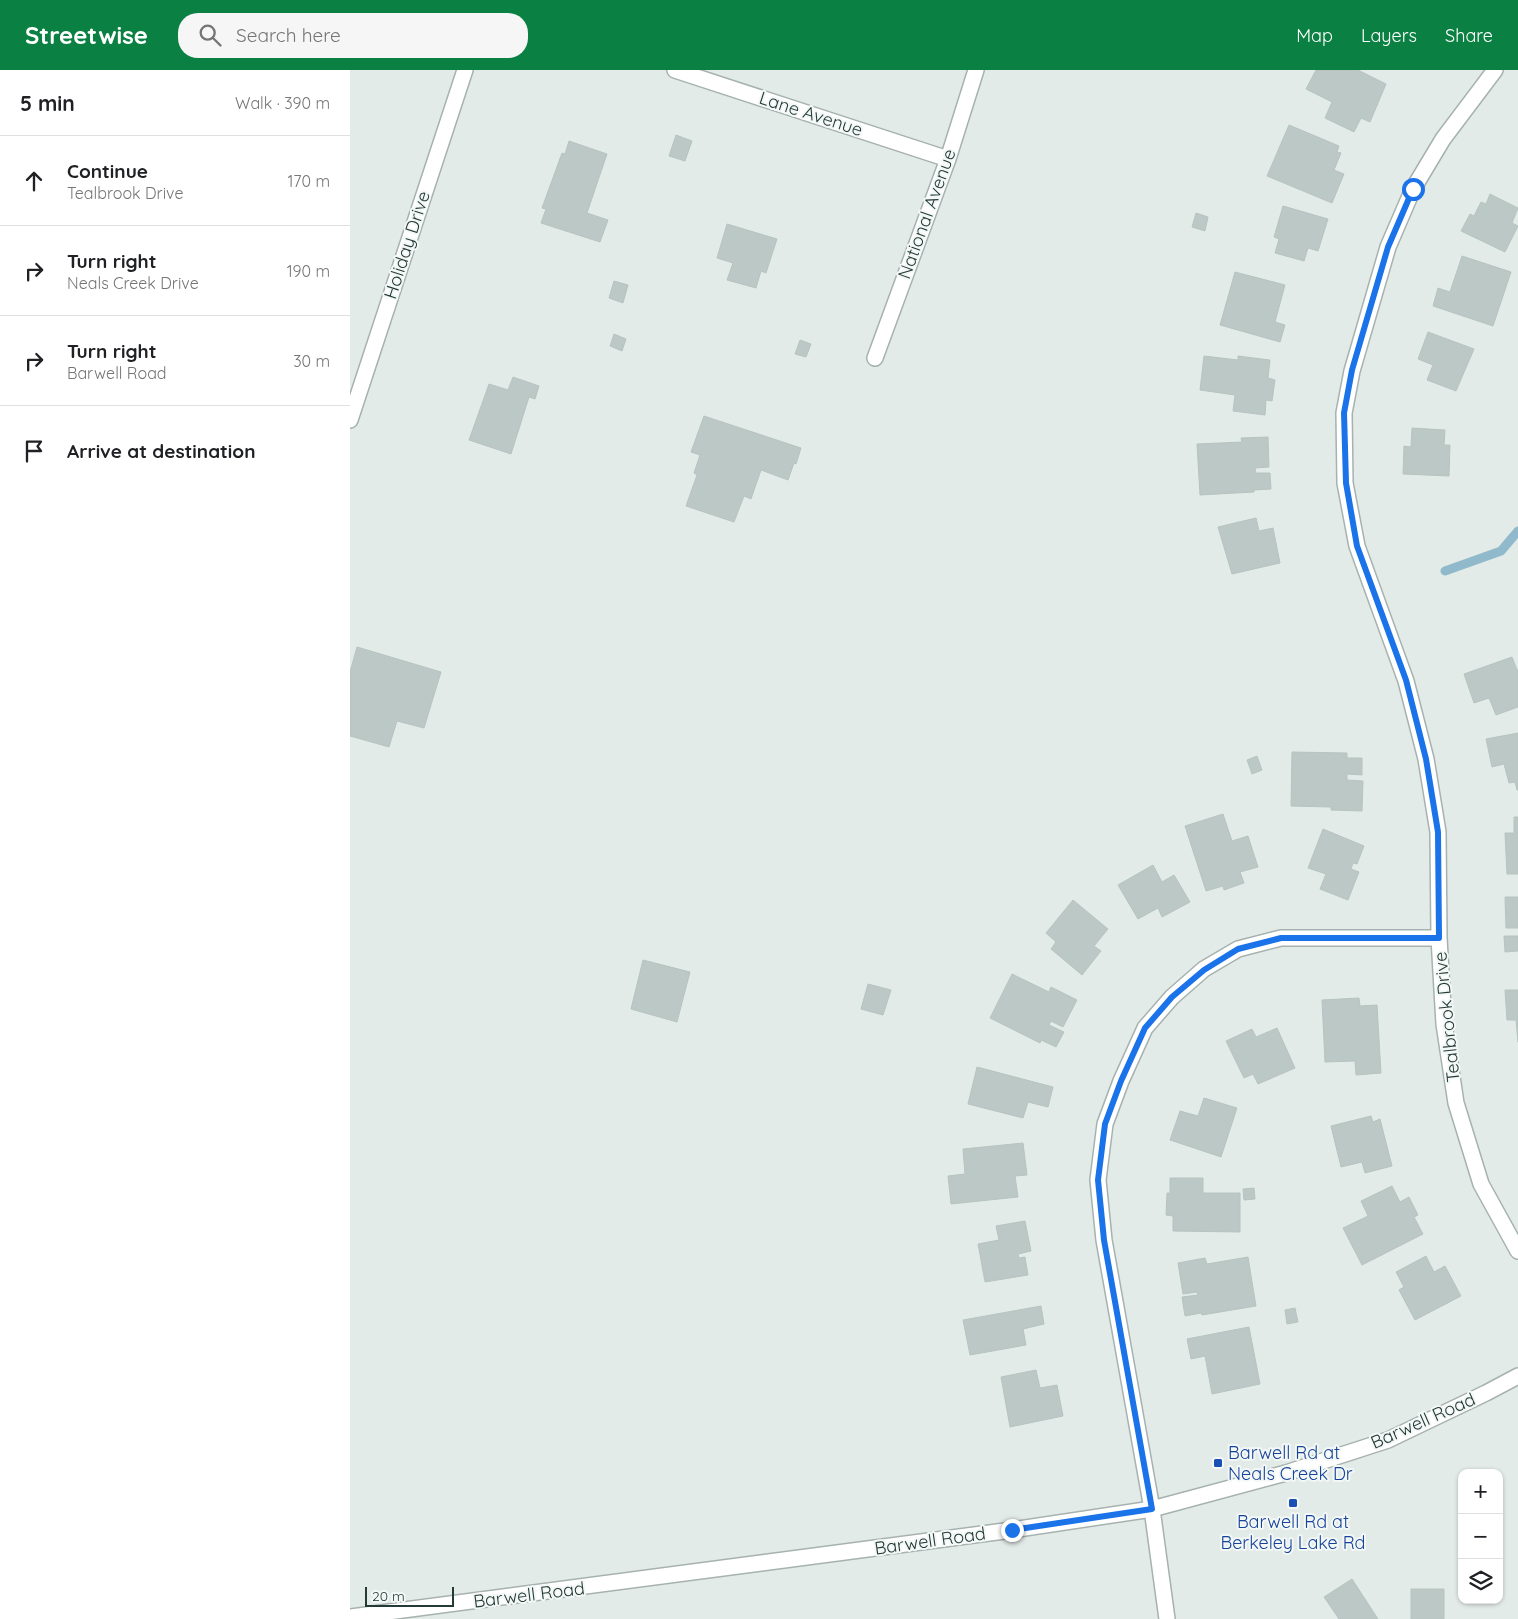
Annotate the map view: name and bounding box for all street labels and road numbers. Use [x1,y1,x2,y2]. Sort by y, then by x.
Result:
street label: Lane Avenue [756,86,866,141]
street label: National Avenue [892,146,961,282]
street label: Holiday Drive [378,188,435,302]
street label: Tealbrook Drive [1428,951,1465,1083]
street label: Barwell Road [1367,1387,1479,1454]
street label: Barwell Road [873,1521,987,1560]
street label: Barwell Road [472,1576,586,1613]

